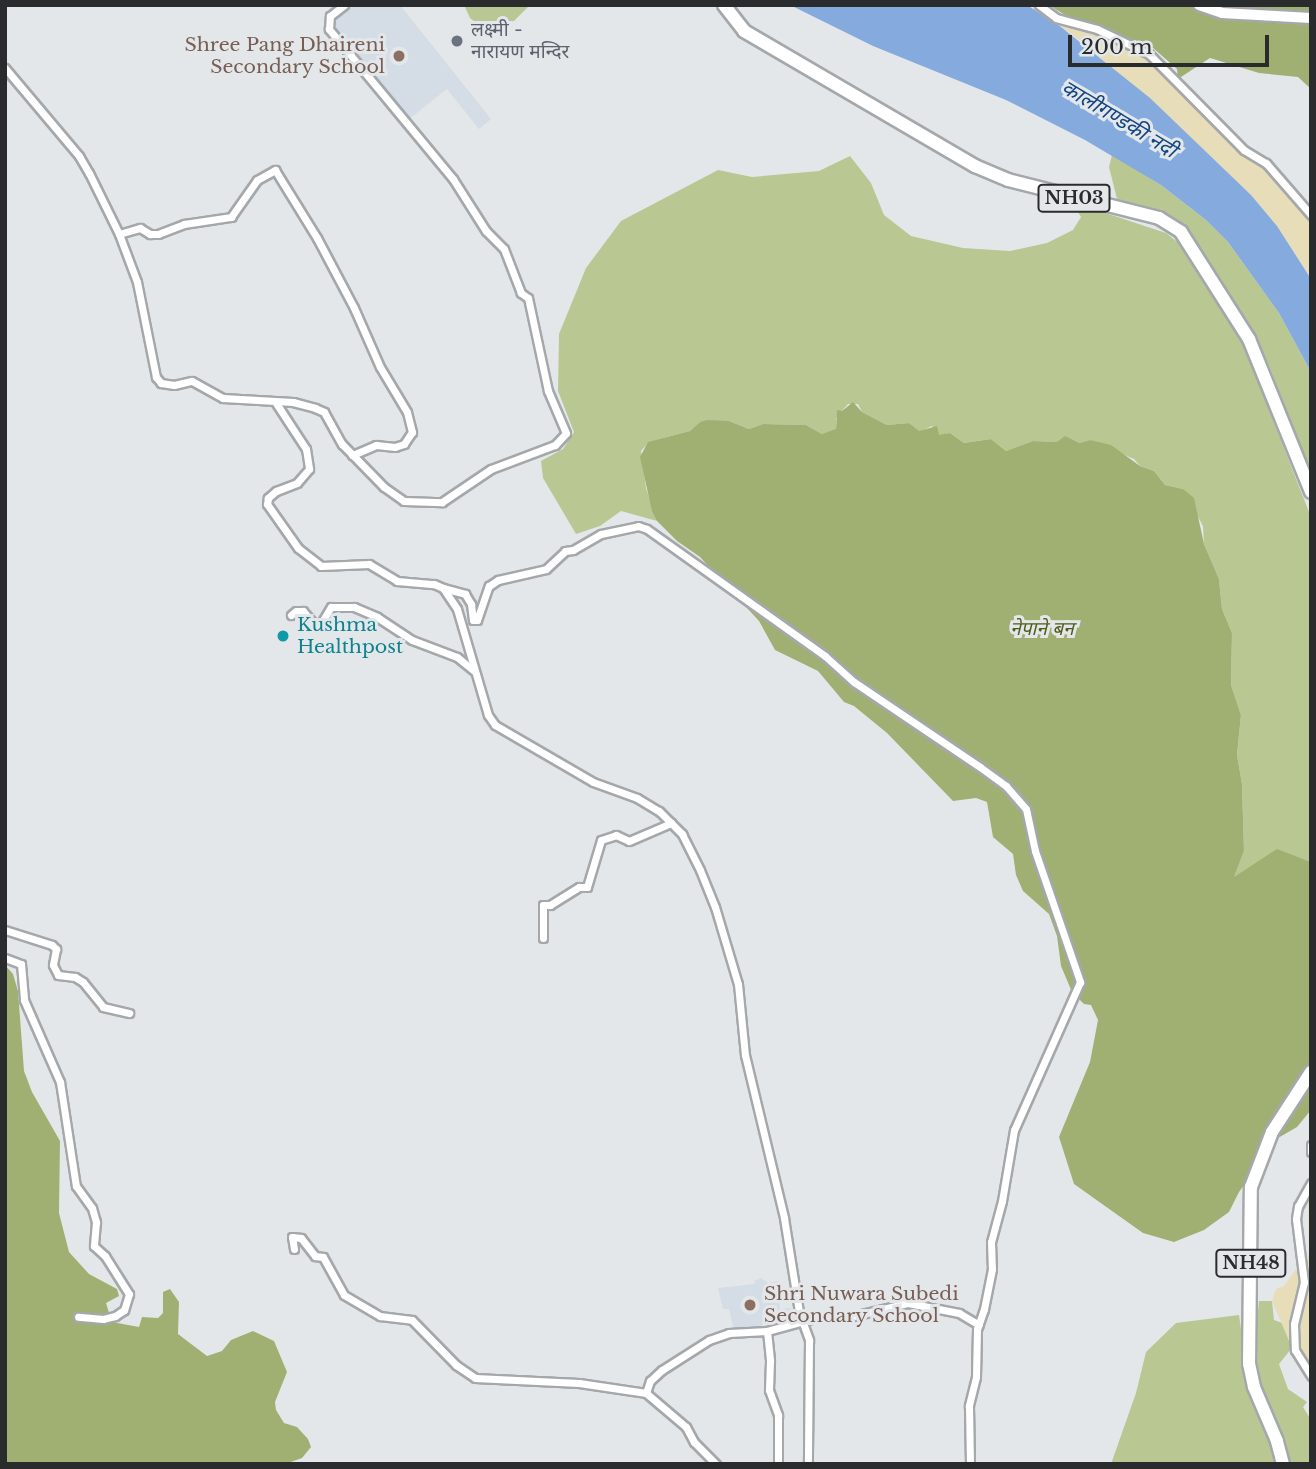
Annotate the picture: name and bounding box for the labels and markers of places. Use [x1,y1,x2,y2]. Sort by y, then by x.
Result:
place label: लक्ष्मी - नारायण मन्दिर [471,19,569,63]
marker: लक्ष्मी - नारायण मन्दिर [449,33,465,49]
place label: Shree Pang Dhaireni Secondary School [184,34,385,78]
marker: Shree Pang Dhaireni Secondary School [391,48,407,64]
place label: Kushma Healthpost [297,614,403,658]
marker: Kushma Healthpost [275,628,291,644]
place label: Shri Nuwara Subedi Secondary School [764,1283,959,1327]
marker: Shri Nuwara Subedi Secondary School [742,1297,758,1313]

